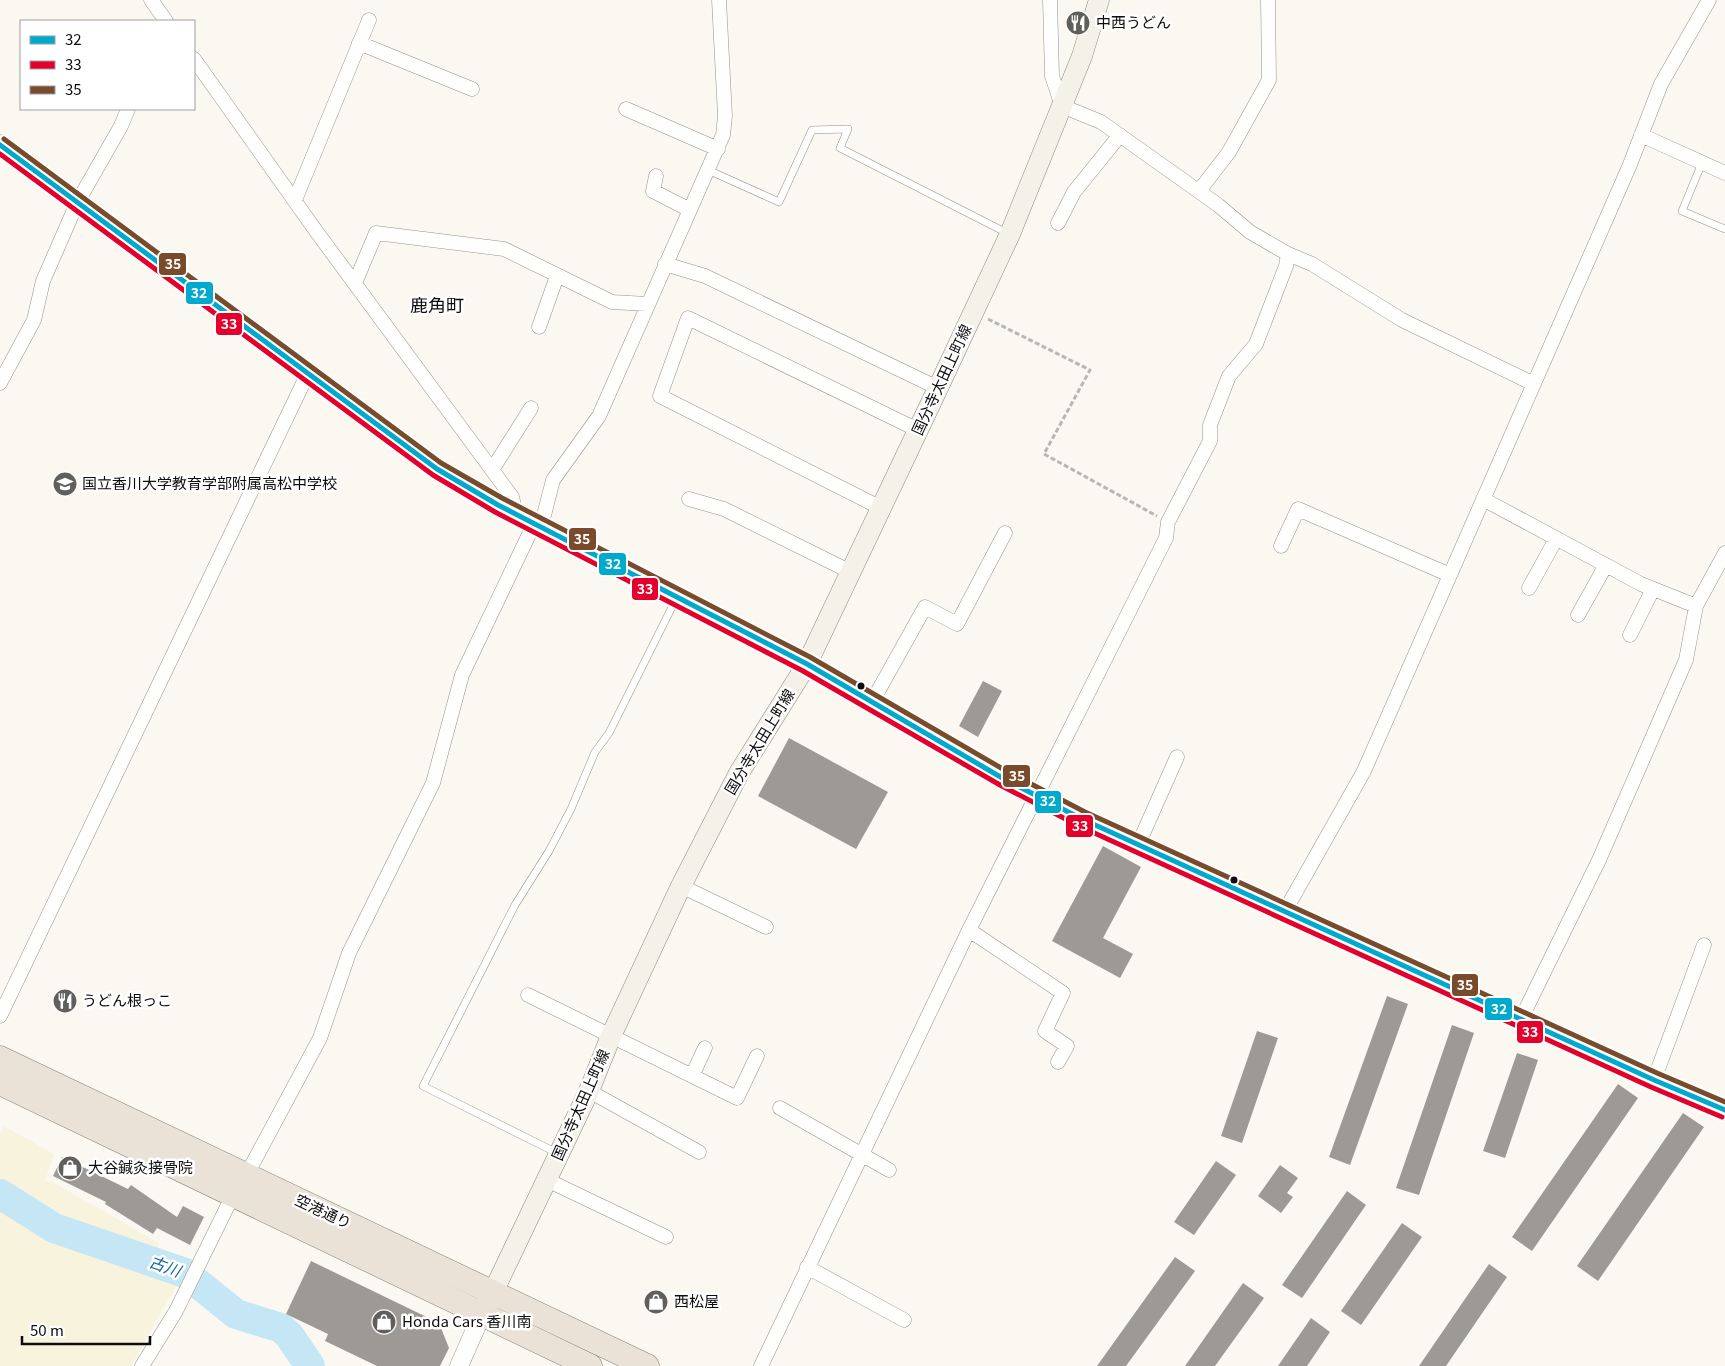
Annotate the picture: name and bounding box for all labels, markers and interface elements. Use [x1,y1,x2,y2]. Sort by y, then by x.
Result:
restaurant icon: 中西うどん [1065,10,1091,36]
place label: 中西うどん [1096,11,1171,32]
legend [20,20,195,110]
text: 32 [65,28,82,49]
text: 33 [65,53,82,74]
text: 35 [65,78,82,99]
line badge: 35 [158,252,187,276]
text: 35 [165,253,181,273]
line badge: 32 [185,281,214,305]
text: 32 [191,282,207,302]
district label: 鹿角町 [410,291,464,317]
line badge: 33 [215,312,243,336]
text: 33 [221,313,237,333]
street label: 国分寺太田上町線 [906,321,976,438]
school or university icon: 国立香川大学教育学部附属高松中学校 [52,471,78,497]
place label: 国立香川大学教育学部附属高松中学校 [82,472,337,493]
line badge: 35 [568,527,597,551]
text: 35 [574,528,590,548]
line badge: 32 [598,552,627,576]
text: 32 [605,553,621,573]
line badge: 33 [631,577,659,601]
text: 33 [637,578,653,598]
unlabelled marker [856,681,866,691]
street label: 国分寺太田上町線 [719,684,799,798]
line badge: 35 [1002,764,1031,788]
text: 35 [1009,765,1025,785]
line badge: 32 [1034,790,1062,814]
text: 32 [1040,790,1056,810]
line badge: 33 [1065,814,1094,838]
text: 33 [1072,815,1088,835]
unlabelled marker [1229,875,1239,885]
line badge: 35 [1451,973,1479,997]
text: 35 [1457,974,1473,994]
restaurant icon: うどん根っこ [52,988,78,1014]
place label: うどん根っこ [82,989,172,1010]
line badge: 32 [1484,997,1513,1021]
text: 32 [1491,998,1507,1018]
line badge: 33 [1516,1020,1544,1044]
text: 33 [1522,1021,1538,1041]
street label: 国分寺太田上町線 [546,1045,614,1163]
shop icon: 大谷鍼灸接骨院 [57,1155,83,1181]
place label: 大谷鍼灸接骨院 [88,1156,193,1177]
street label: 空港通り [292,1188,355,1233]
water label: 古川 [146,1248,186,1282]
shop icon: 西松屋 [643,1289,669,1315]
place label: 西松屋 [674,1290,719,1311]
shop icon: Honda Cars 香川南 [371,1309,397,1335]
place label: Honda Cars 香川南 [402,1310,531,1331]
scale bar [22,1314,150,1346]
text: 50 m [30,1319,64,1340]

